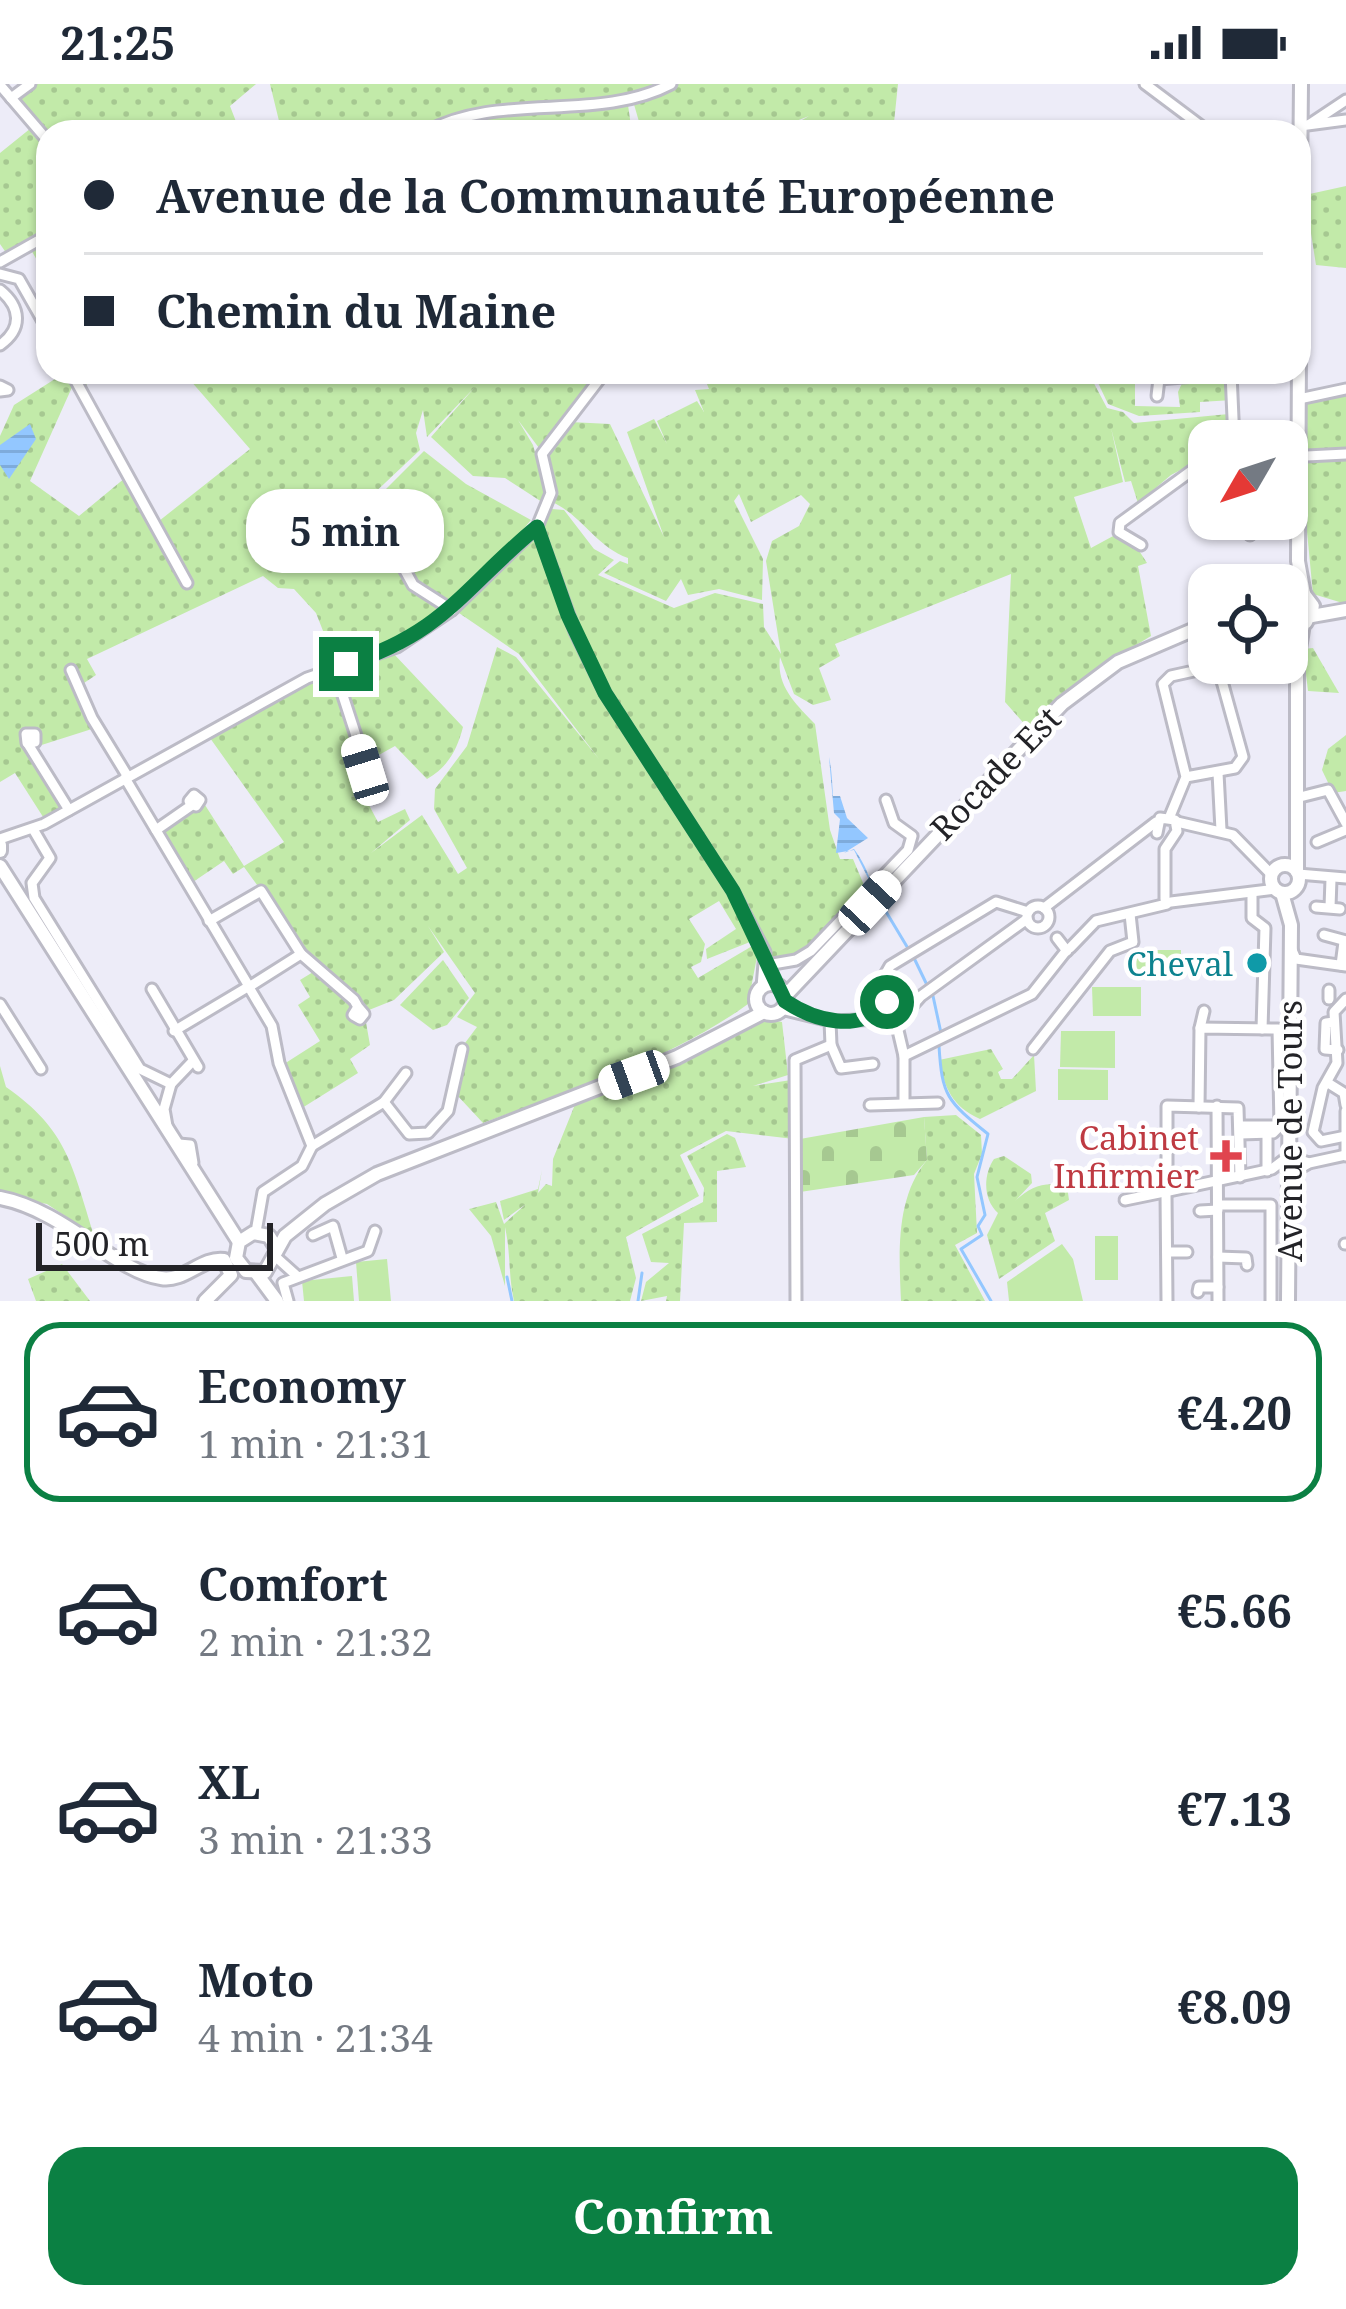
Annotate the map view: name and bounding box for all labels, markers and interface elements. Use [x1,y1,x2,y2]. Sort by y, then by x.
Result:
text: 21:25 [60,12,175,73]
text: Avenue de la Communauté Européenne [156,165,1055,226]
text: Chemin du Maine [156,280,556,341]
north arrow [1188,420,1308,540]
map controls [1188,420,1308,684]
callout: 5 min [247,490,445,574]
text: 5 min [290,504,400,557]
button: locate [1188,564,1308,684]
route end [319,637,373,691]
street label: Rocade Est [920,697,1070,849]
car [337,730,393,810]
car [832,864,908,942]
place label: Cheval [1126,941,1233,986]
marker: Cheval [1244,950,1270,976]
route start [860,975,914,1029]
street label: Avenue de Tours [1267,1000,1312,1262]
car [594,1046,674,1104]
place label: Cabinet Infirmier [1053,1115,1199,1198]
marker: Cabinet Infirmier [1210,1140,1242,1172]
scale bar [36,1217,273,1270]
text: 500 m [54,1221,149,1266]
text: Economy [198,1355,406,1416]
icon: car [54,1358,162,1466]
text: €4.20 [1177,1382,1292,1443]
text: 1 min · 21:31 [198,1416,433,1469]
text: Comfort [198,1553,388,1614]
icon: car [54,1556,162,1664]
text: €5.66 [1177,1580,1292,1641]
text: 2 min · 21:32 [198,1614,433,1667]
text: XL [198,1751,260,1812]
icon: car [54,1754,162,1862]
text: €7.13 [1177,1778,1292,1839]
text: 3 min · 21:33 [198,1812,433,1865]
text: Moto [198,1949,314,2010]
icon: car [54,1952,162,2060]
text: €8.09 [1177,1976,1292,2037]
text: 4 min · 21:34 [198,2010,433,2063]
button: Confirm [48,2147,1298,2285]

